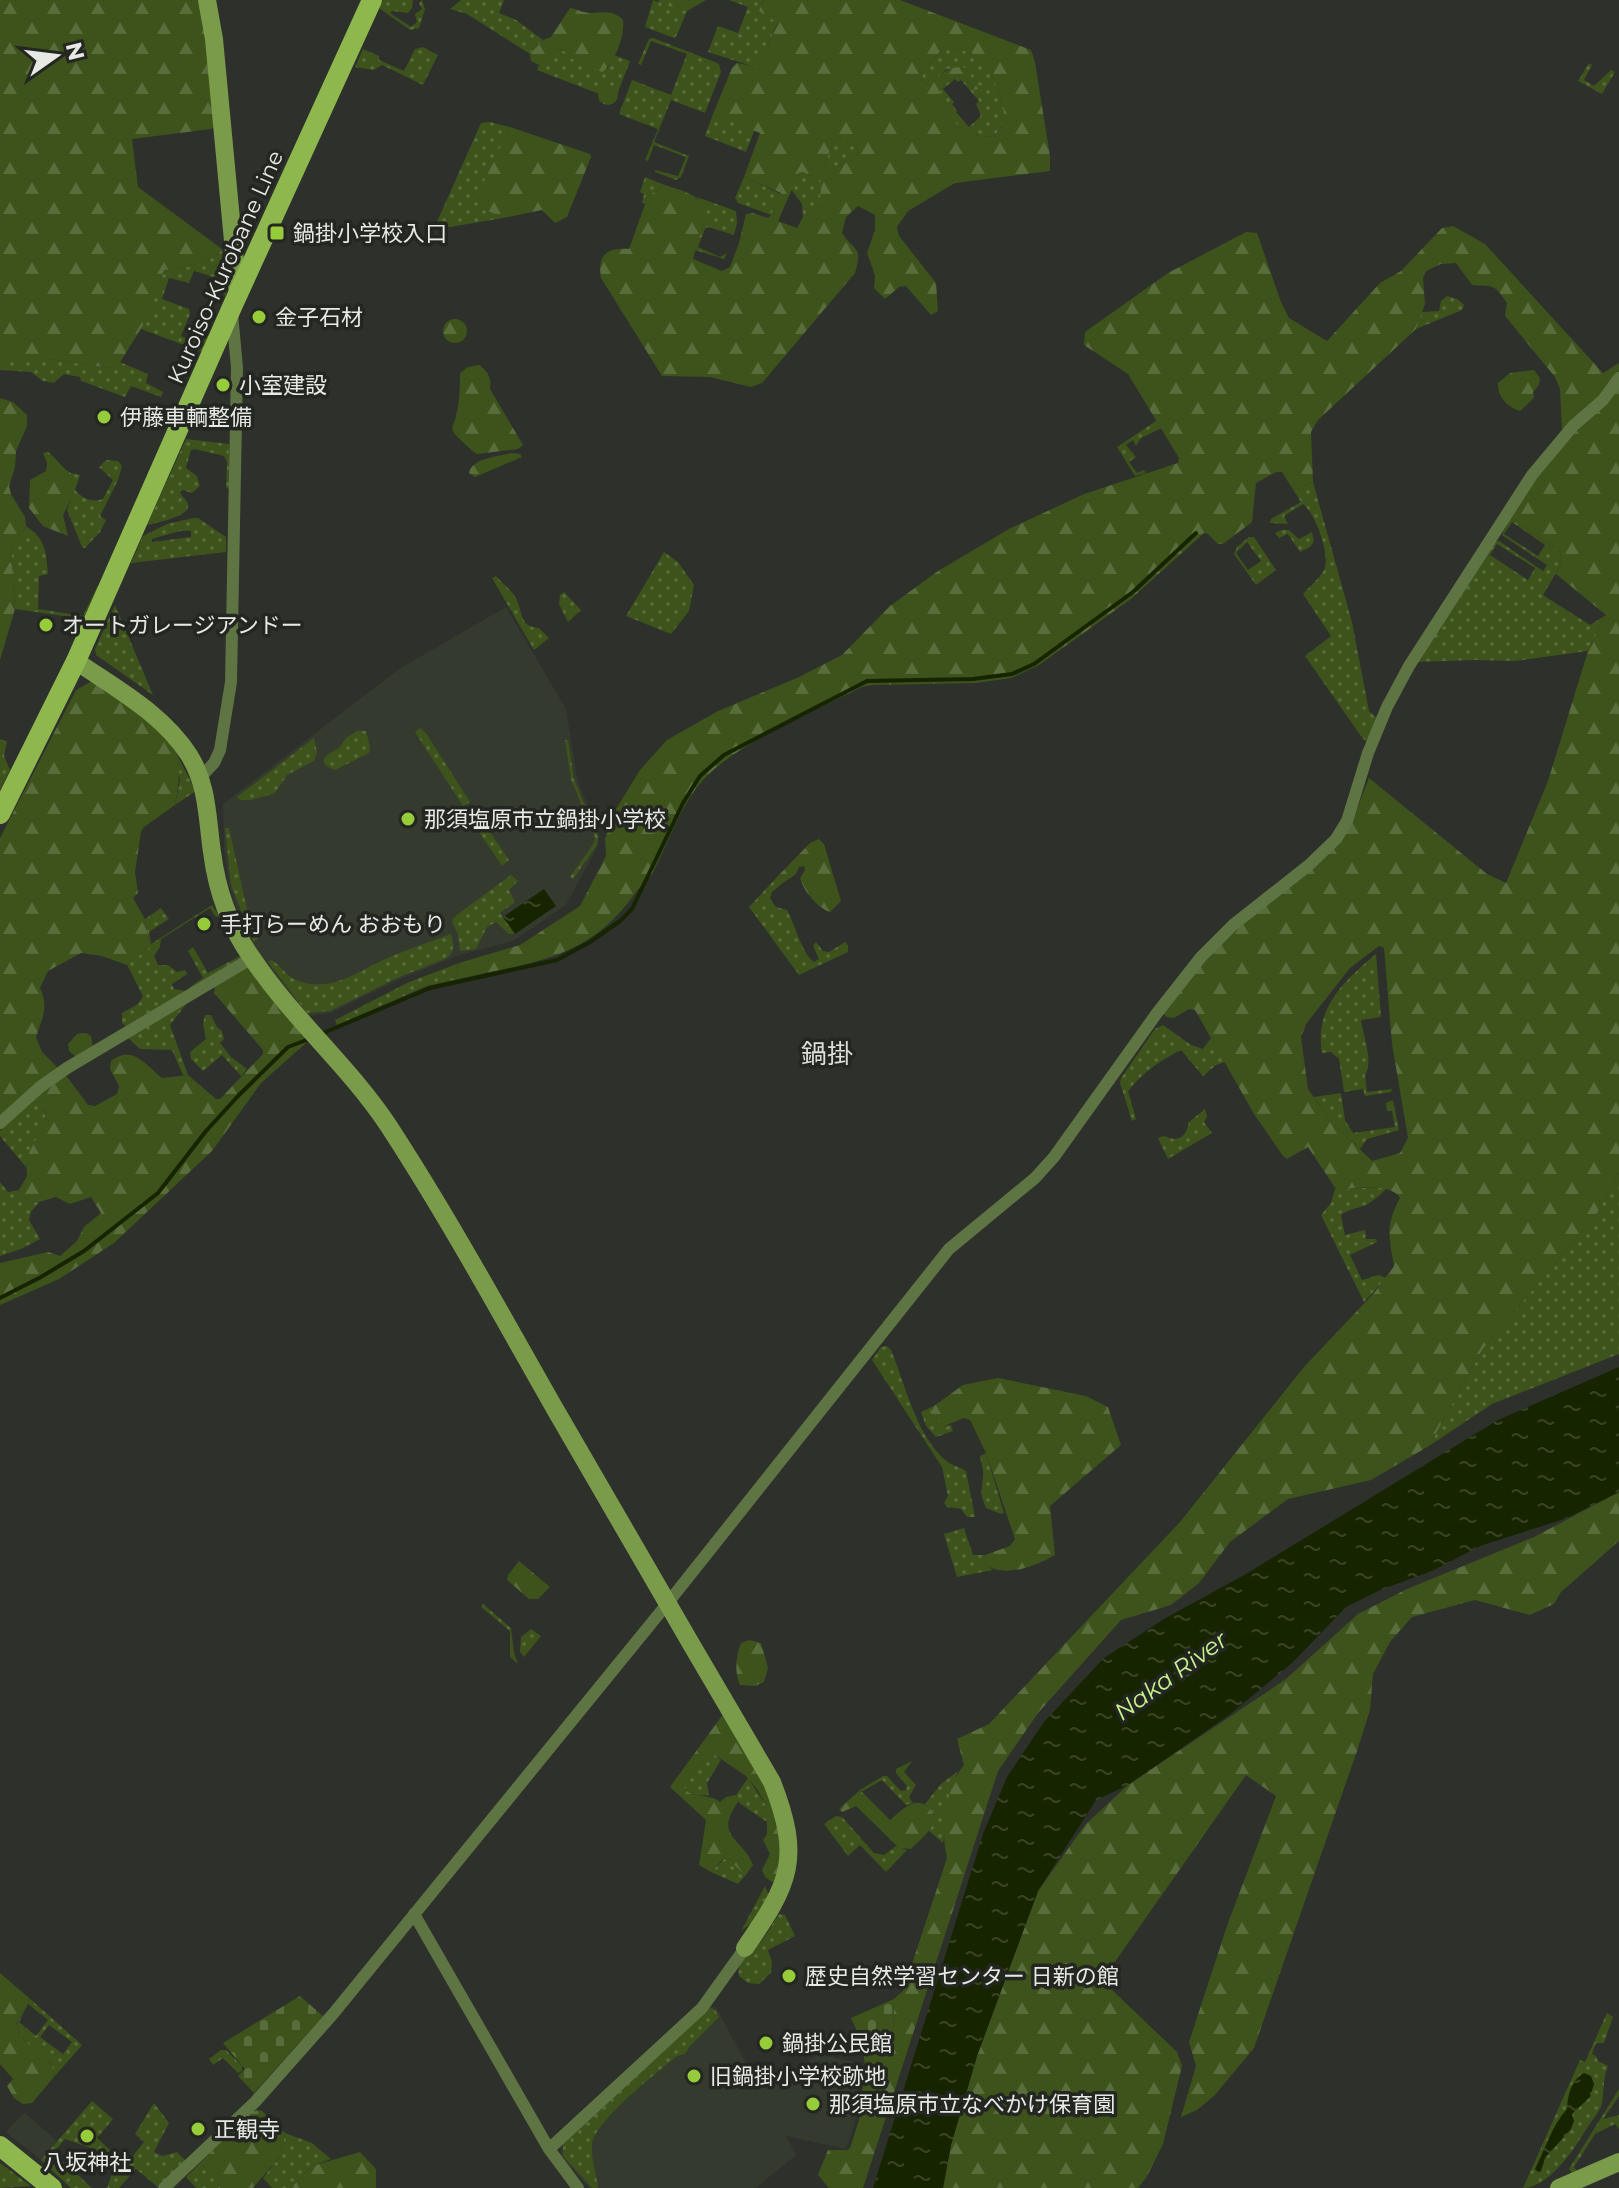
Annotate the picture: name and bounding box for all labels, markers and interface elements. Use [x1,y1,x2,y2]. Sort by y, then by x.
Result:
north arrow [16,16,96,96]
text: N [60,39,90,63]
street label: Kuroiso-Kurobane Line [162,146,289,388]
place label: 鍋掛小学校入口 [293,220,447,247]
marker: 鍋掛小学校入口 [268,224,286,242]
place label: 金子石材 [275,304,363,331]
marker: 金子石材 [250,308,268,326]
place label: 小室建設 [239,372,327,399]
marker: 小室建設 [214,376,232,394]
place label: 伊藤車輌整備 [120,404,252,431]
marker: 伊藤車輌整備 [95,408,113,426]
place label: オートガレージアンドー [62,612,303,639]
marker: オートガレージアンドー [37,616,55,634]
place label: 那須塩原市立鍋掛小学校 [424,806,666,833]
marker: 那須塩原市立鍋掛小学校 [399,810,417,828]
place label: 手打らーめん おおもり [220,911,446,938]
marker: 手打らーめん おおもり [195,915,213,933]
district label: 鍋掛 [801,1038,853,1070]
water label: Naka River [1109,1624,1234,1726]
place label: 歴史自然学習センター 日新の館 [805,1963,1119,1990]
marker: 歴史自然学習センター 日新の館 [780,1967,798,1985]
place label: 鍋掛公民館 [782,2030,892,2057]
marker: 鍋掛公民館 [757,2034,775,2052]
place label: 旧鍋掛小学校跡地 [710,2063,886,2090]
marker: 旧鍋掛小学校跡地 [685,2067,703,2085]
place label: 那須塩原市立なべかけ保育園 [829,2091,1115,2118]
marker: 那須塩原市立なべかけ保育園 [804,2095,822,2113]
place label: 正観寺 [214,2116,280,2143]
marker: 正観寺 [189,2120,207,2138]
marker: 八坂神社 [78,2127,96,2145]
place label: 八坂神社 [43,2149,131,2176]

